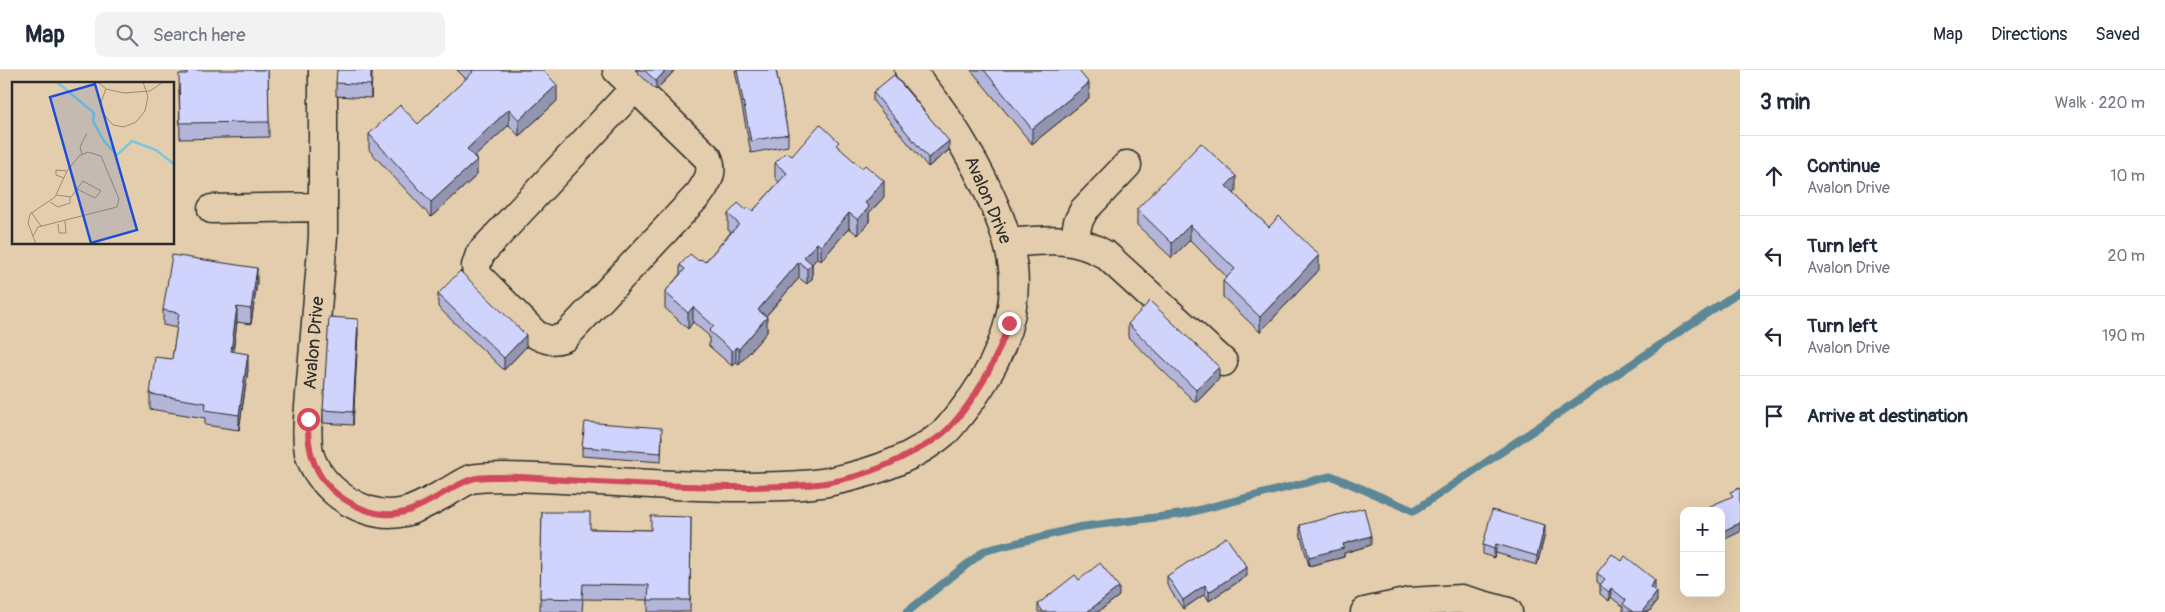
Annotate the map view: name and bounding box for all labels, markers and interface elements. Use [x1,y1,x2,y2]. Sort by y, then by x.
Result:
search box [95,12,445,57]
text: Map [25,20,65,49]
icon: search [113,21,141,49]
text: Search here [153,23,246,47]
text: Map [1933,23,1963,46]
text: Directions [1991,23,2067,46]
text: Saved [2095,23,2140,46]
inset map [12,82,175,245]
text: 3 min [1760,89,1810,116]
text: Walk · 220 m [2055,93,2145,113]
street label: Avalon Drive [959,153,1017,248]
text: Continue [1807,154,1880,178]
icon: ahead [1760,162,1788,190]
text: 10 m [2110,166,2145,186]
text: Avalon Drive [1807,178,1890,198]
text: Turn left [1807,234,1877,258]
icon: left [1760,242,1788,270]
text: 20 m [2107,246,2145,266]
text: Avalon Drive [1807,258,1890,278]
street label: Avalon Drive [298,295,330,391]
route end [998,312,1021,335]
text: Turn left [1807,314,1877,338]
icon: left [1760,322,1788,350]
text: 190 m [2102,326,2145,346]
text: Avalon Drive [1807,338,1890,358]
icon: arrive [1760,402,1788,430]
text: Arrive at destination [1807,404,1968,428]
route start [297,408,320,431]
map controls [1680,507,1725,597]
button: + [1680,507,1725,552]
button: − [1680,552,1725,597]

